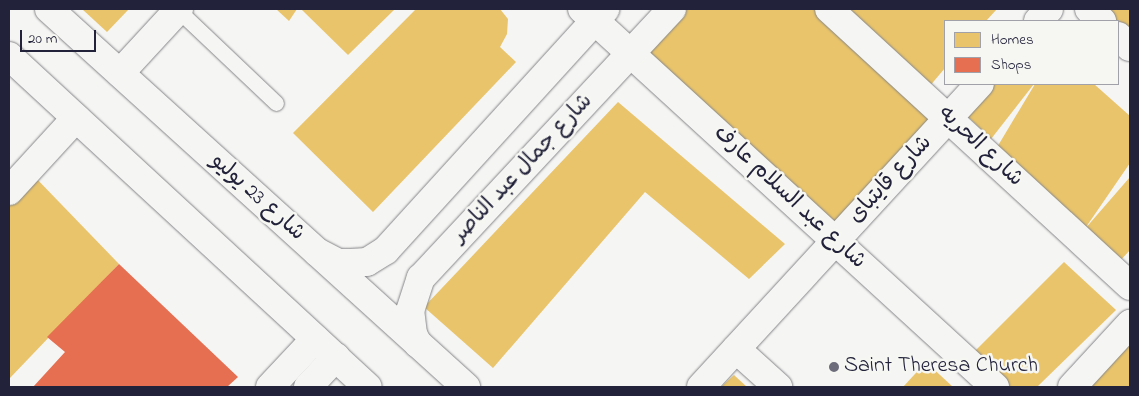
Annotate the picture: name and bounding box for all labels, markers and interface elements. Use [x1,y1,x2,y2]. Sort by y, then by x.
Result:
scale bar [22,20,99,52]
legend [944,20,1119,85]
text: 20 m [28,28,57,50]
text: Homes [991,29,1034,51]
text: Shops [991,54,1031,76]
street label: شارع جمال عبد الناصر [447,89,599,249]
street label: شارع الحريه [932,101,1028,193]
street label: شارع عبد السلام عارف [707,121,871,275]
street label: شارع قايتباى [844,131,938,229]
street label: شارع 23 يوليو [204,149,310,247]
place label: Saint Theresa Church [844,354,1038,380]
marker: Saint Theresa Church [828,361,840,373]

